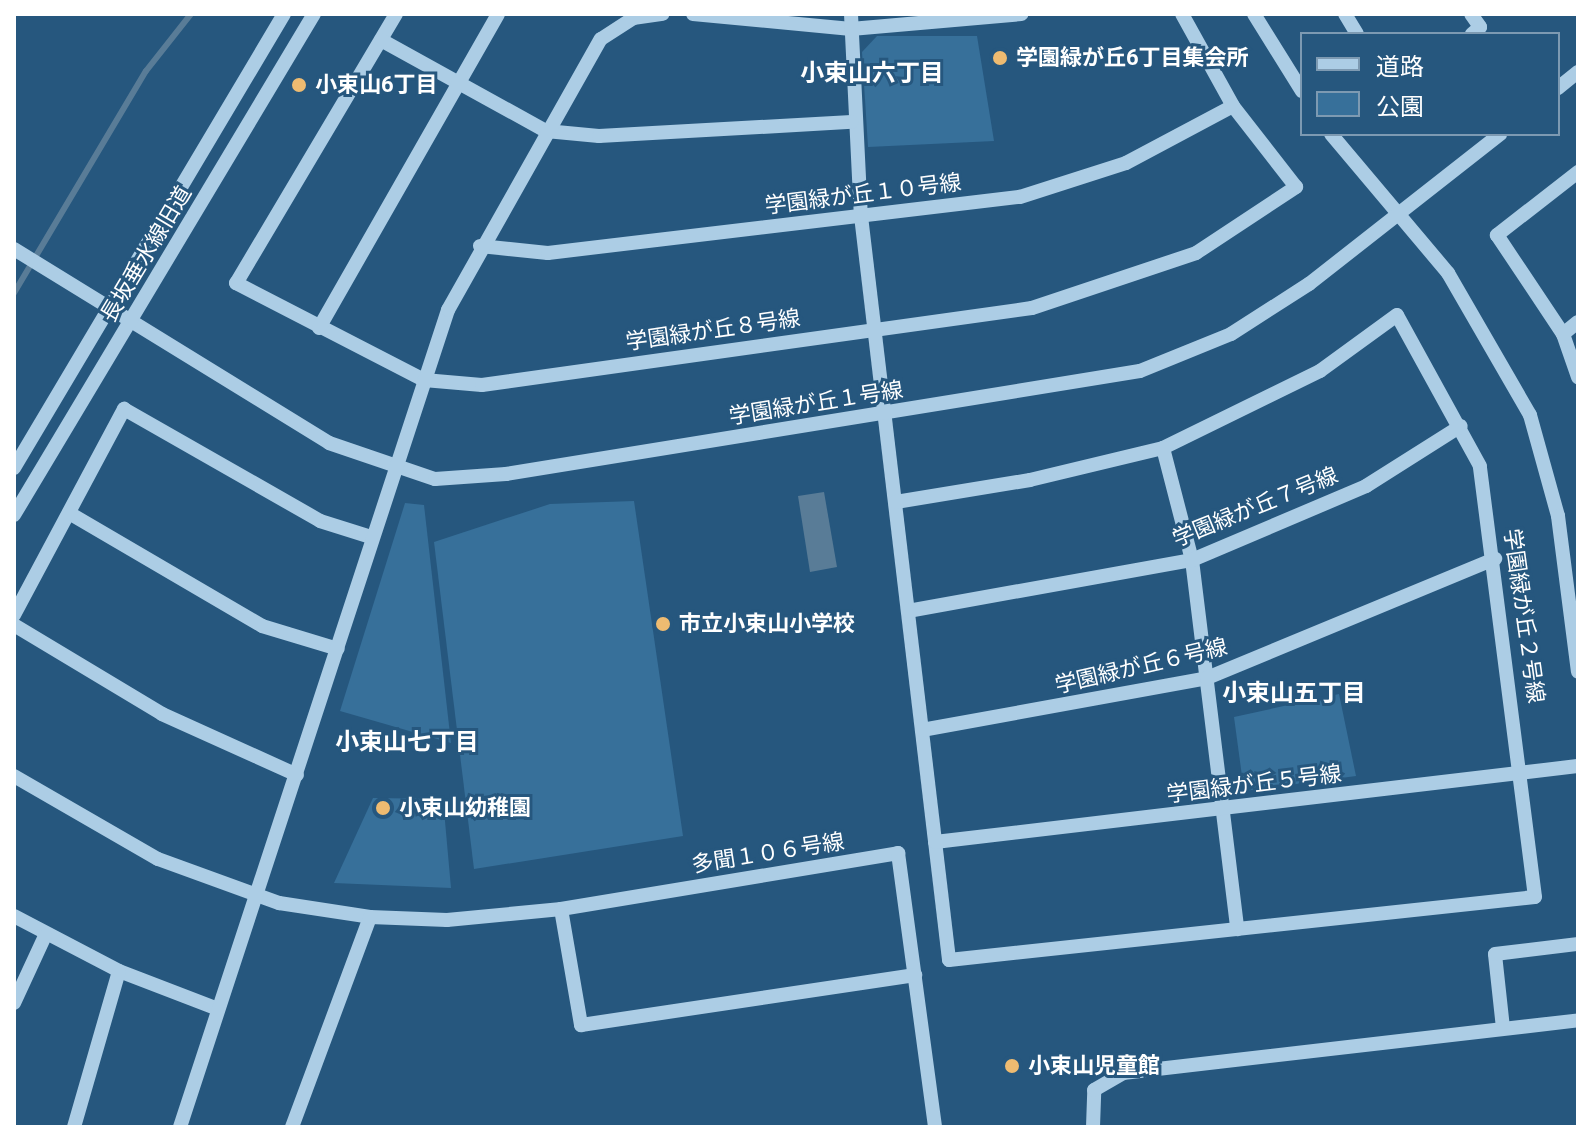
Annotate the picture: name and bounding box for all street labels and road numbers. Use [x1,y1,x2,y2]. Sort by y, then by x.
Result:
street label: 学園緑が丘１０号線 [763,169,963,219]
street label: 長坂垂水線旧道 [95,181,197,327]
street label: 学園緑が丘８号線 [624,305,802,355]
street label: 学園緑が丘１号線 [727,376,905,430]
street label: 学園緑が丘７号線 [1168,462,1342,552]
street label: 学園緑が丘２号線 [1499,527,1549,705]
street label: 学園緑が丘６号線 [1052,633,1230,699]
street label: 学園緑が丘５号線 [1165,760,1343,808]
street label: 多聞１０６号線 [690,828,846,878]

